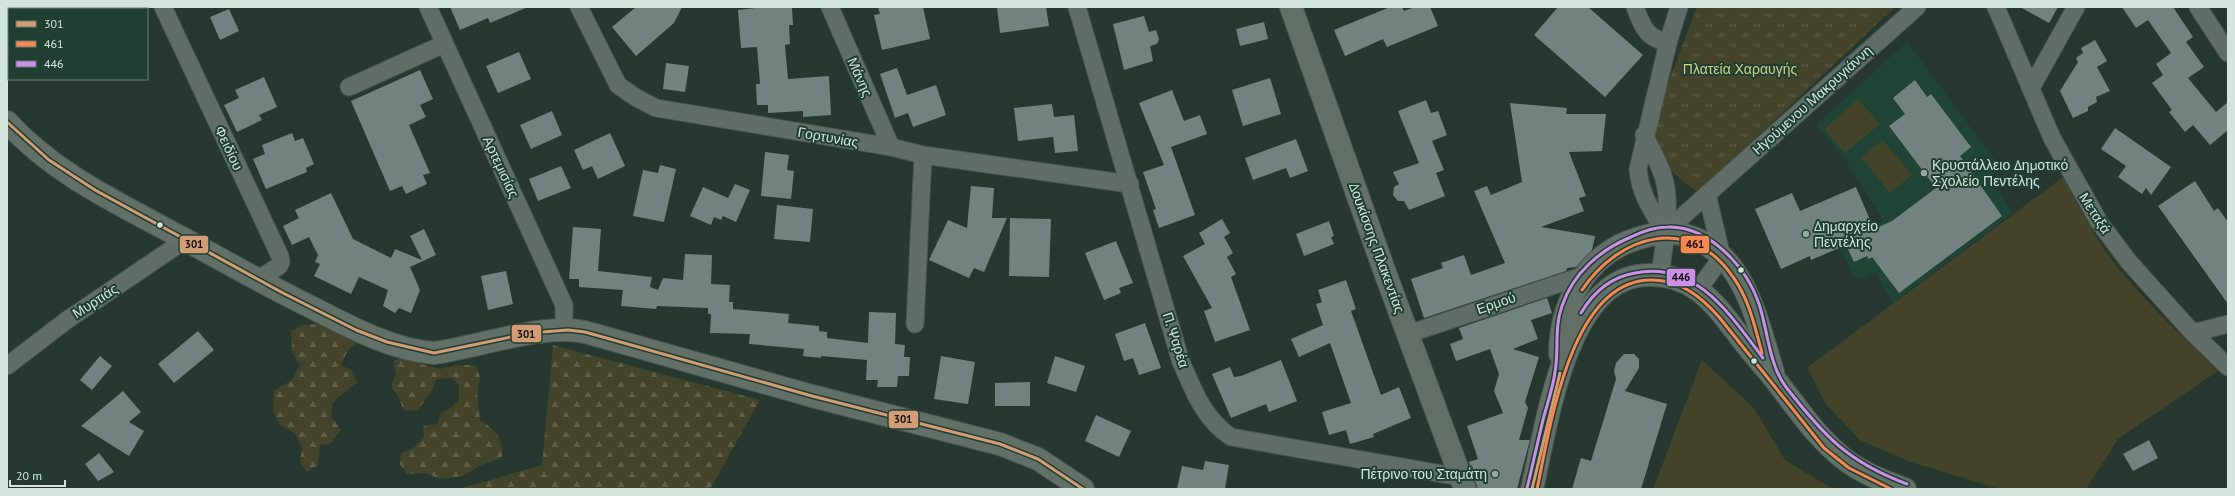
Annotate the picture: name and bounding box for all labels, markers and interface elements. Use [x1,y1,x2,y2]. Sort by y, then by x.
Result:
legend [8,8,148,80]
text: 301 [44,16,64,31]
text: 461 [44,36,64,51]
street label: Ηγούμενου Μακρυγιάννη [1748,41,1876,159]
street label: Μάνης [843,54,877,100]
text: 446 [44,56,64,71]
park label: Πλατεία Χαραυγής [1683,60,1797,78]
street label: Φειδίου [211,123,247,173]
street label: Γορτυνίας [796,123,860,151]
street label: Αρτεμισίας [479,133,523,201]
place label: Κρυστάλλειο Δημοτικό Σχολείο Πεντέλης [1932,156,2068,190]
marker: Κρυστάλλειο Δημοτικό Σχολείο Πεντέλης [1919,168,1929,178]
street label: Δουκίσσης Πλακεντίας [1345,180,1409,316]
street label: Μεταξά [2075,189,2115,237]
place label: Δημαρχείο Πεντέλης [1814,217,1878,251]
unlabelled marker [155,220,165,230]
marker: Δημαρχείο Πεντέλης [1801,229,1811,239]
line badge: 301 [179,235,209,254]
line badge: 461 [1680,235,1710,254]
text: 301 [185,237,203,251]
text: 461 [1686,237,1704,251]
unlabelled marker [1736,265,1746,275]
line badge: 446 [1666,268,1696,287]
text: 446 [1672,270,1690,284]
street label: Μυρτιάς [69,280,121,322]
street label: Ερμού [1474,288,1518,318]
street label: Π. Ψαρέα [1159,310,1193,370]
line badge: 301 [511,324,542,343]
text: 301 [517,327,535,341]
unlabelled marker [1749,356,1759,366]
line badge: 301 [888,410,919,429]
text: 301 [894,412,912,426]
scale bar [10,462,65,488]
place label: Πέτρινο του Σταμάτη [1360,465,1487,483]
text: 20 m [16,468,42,483]
marker: Πέτρινο του Σταμάτη [1490,469,1500,479]

